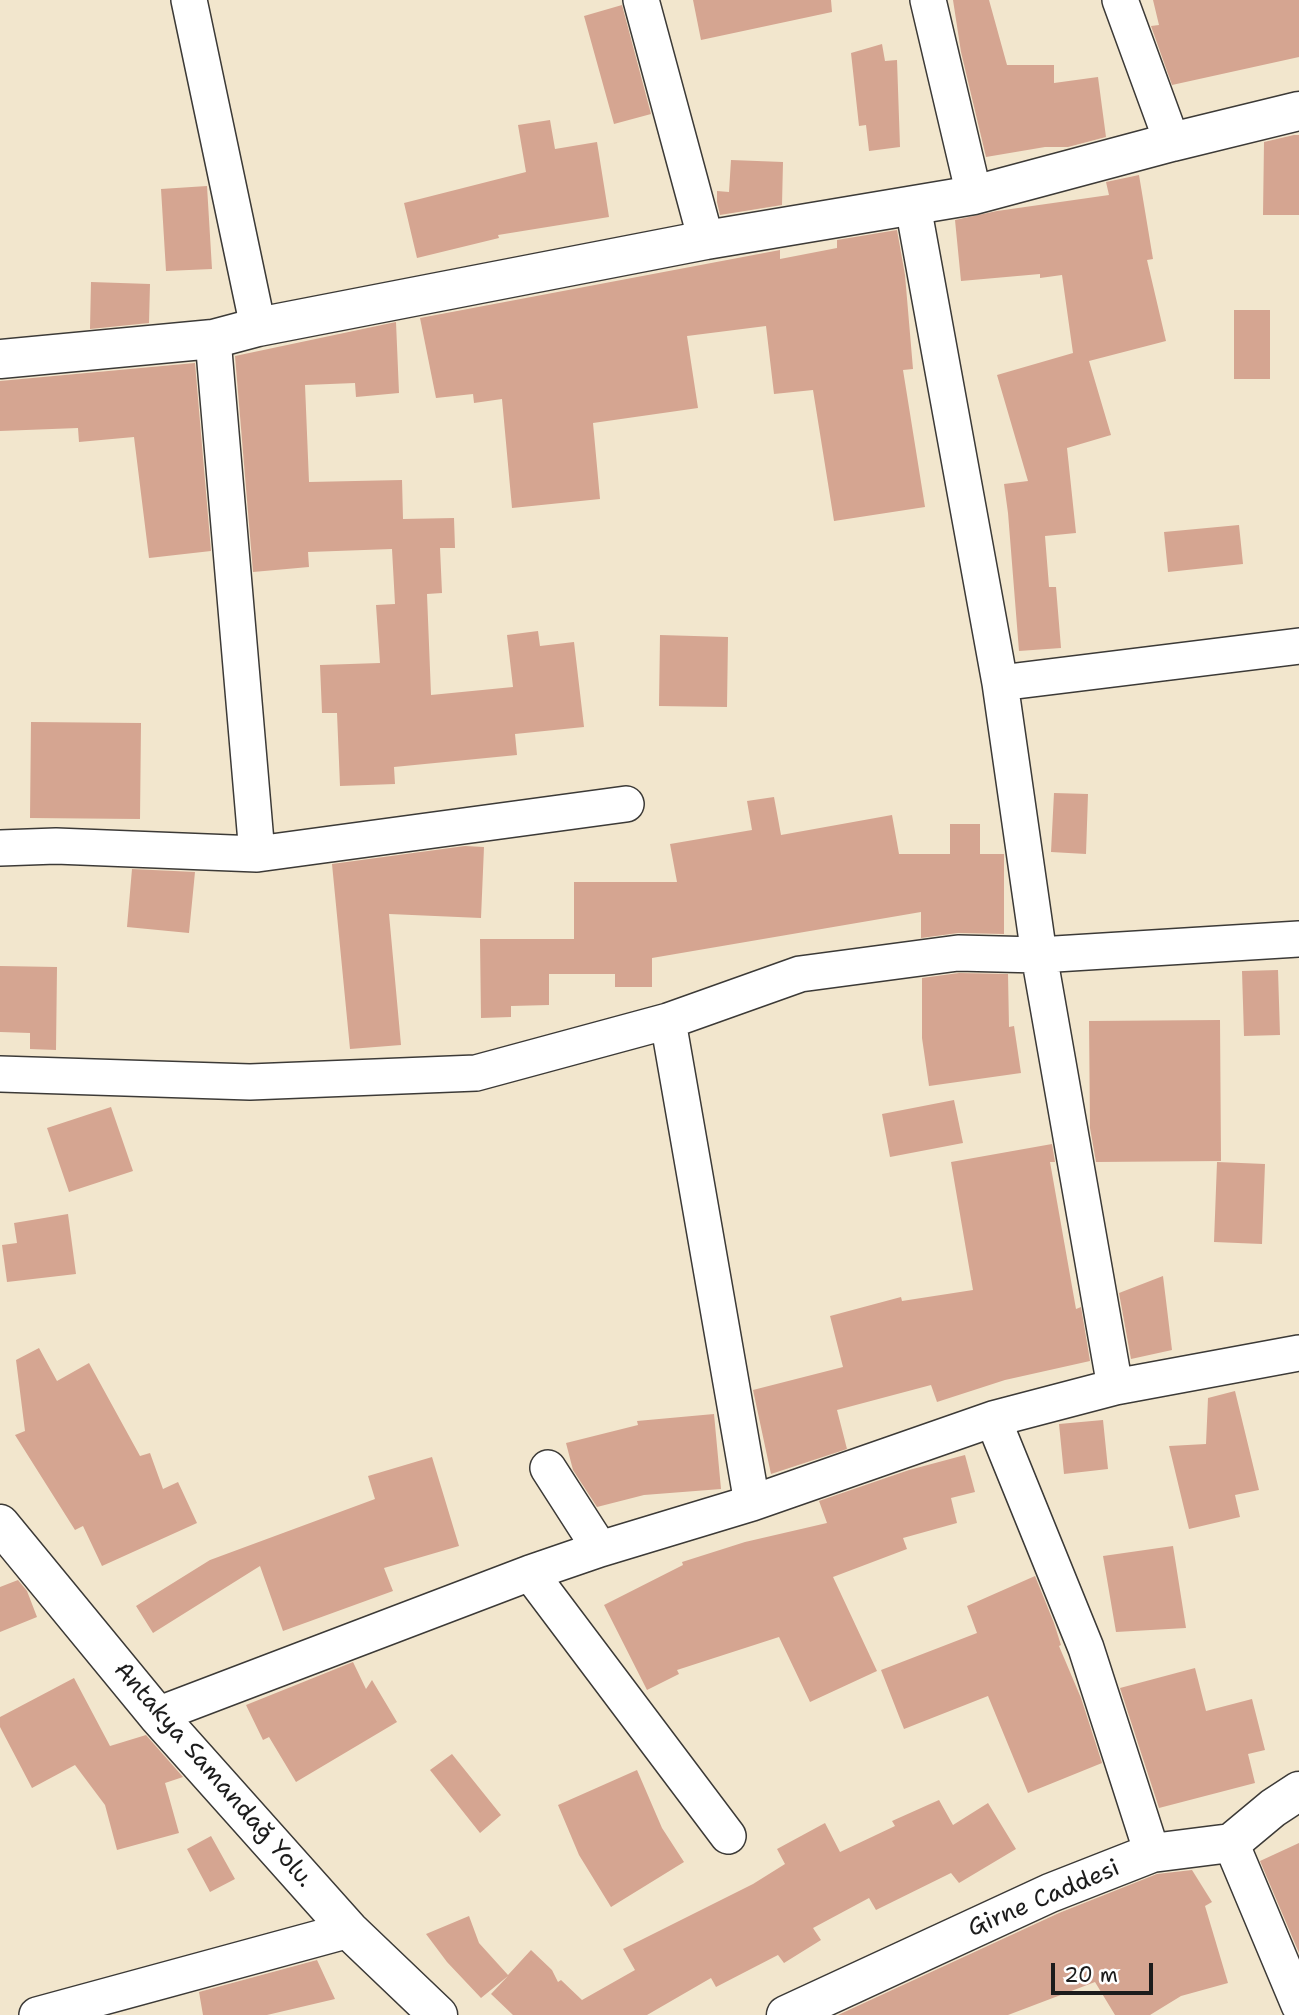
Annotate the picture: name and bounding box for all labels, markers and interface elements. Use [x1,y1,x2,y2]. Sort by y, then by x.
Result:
street label: Antakya Samandağ Yolu. [107,1656,319,1894]
street label: Girne Caddesi [964,1854,1124,1944]
scale bar [1054,1948,1156,1992]
text: 20 m [1064,1961,1118,1989]

